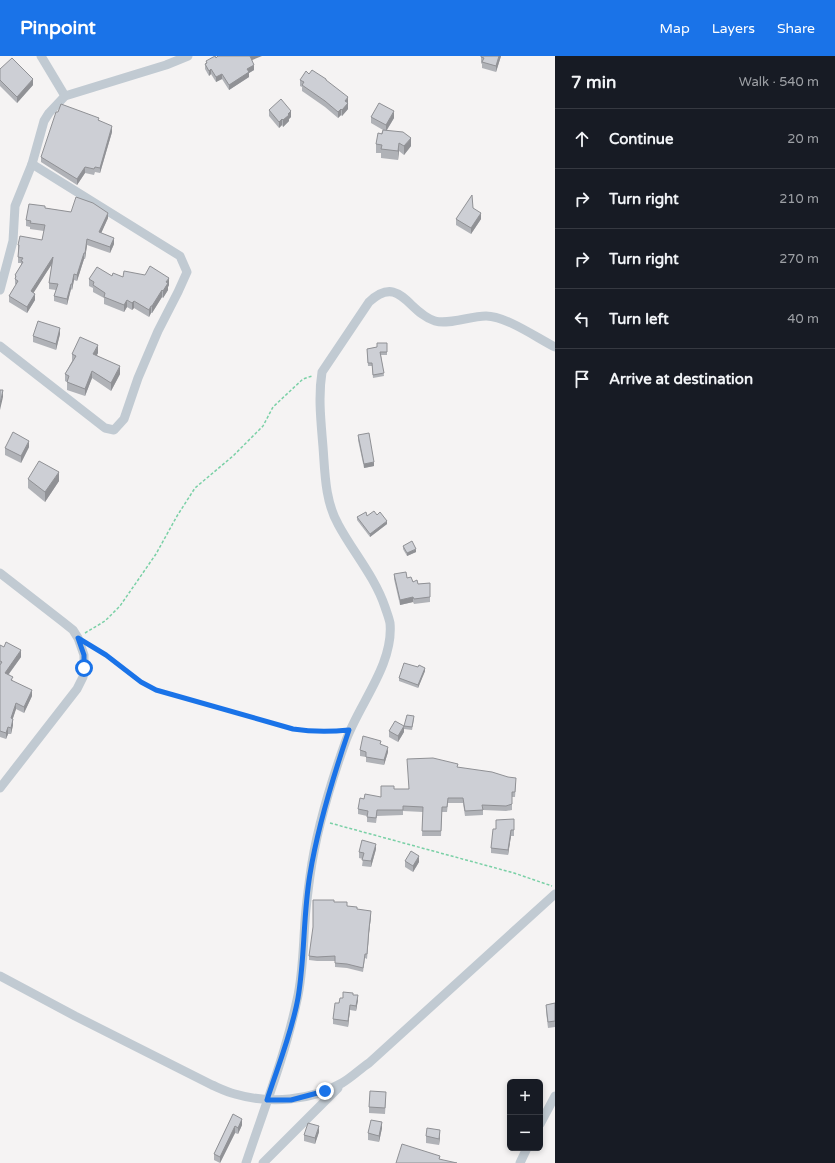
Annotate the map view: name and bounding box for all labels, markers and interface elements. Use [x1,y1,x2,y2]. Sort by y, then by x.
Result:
text: Pinpoint [20,17,96,39]
text: Map [660,20,690,37]
text: Layers [712,20,755,37]
text: Share [777,20,815,37]
text: 7 min [571,72,616,93]
text: Walk · 540 m [739,74,819,90]
icon: ahead [571,128,593,150]
text: Continue [609,130,673,148]
text: 20 m [787,131,819,147]
icon: right [571,188,593,210]
text: Turn right [609,190,679,208]
text: 210 m [779,191,819,207]
icon: right [571,248,593,270]
text: Turn right [609,250,679,268]
text: 270 m [779,251,819,267]
icon: left [571,308,593,330]
text: Turn left [609,310,669,328]
text: 40 m [787,311,819,327]
icon: arrive [571,368,593,390]
text: Arrive at destination [609,370,753,388]
route start [75,659,93,677]
map controls [507,1079,543,1151]
button: + [507,1079,543,1115]
route end [316,1082,334,1100]
button: − [507,1115,543,1151]

